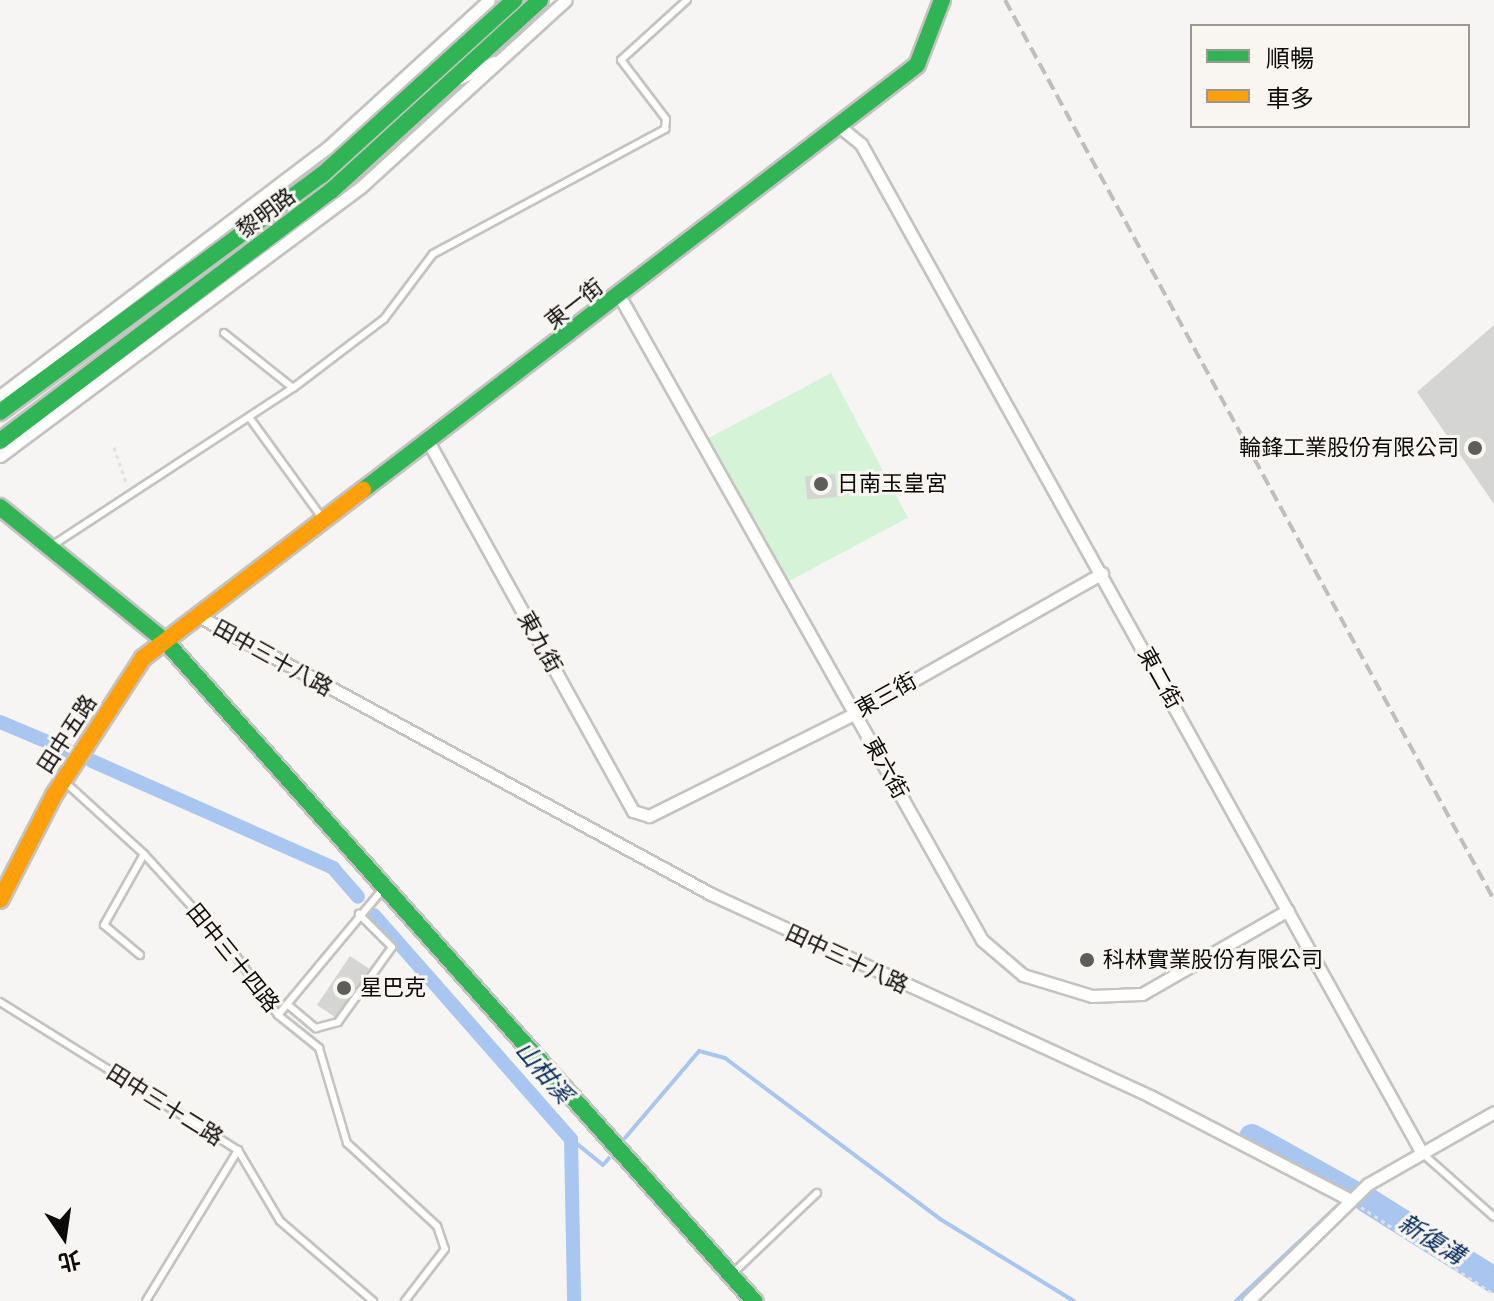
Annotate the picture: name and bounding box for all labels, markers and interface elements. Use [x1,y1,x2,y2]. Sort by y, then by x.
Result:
legend [1190,24,1470,128]
text: 順暢 [1266,45,1314,73]
text: 車多 [1266,85,1314,113]
street label: 黎明路 [232,183,300,243]
street label: 東一街 [540,273,608,335]
place label: 輪鋒工業股份有限公司 [1239,435,1459,461]
marker: 輪鋒工業股份有限公司 [1466,439,1484,457]
place label: 日南玉皇宮 [837,471,947,497]
marker: 日南玉皇宮 [812,475,830,493]
street label: 東九街 [512,607,568,677]
street label: 田中三十八路 [209,614,337,702]
street label: 東二街 [1132,643,1188,713]
street label: 東三街 [851,667,921,723]
street label: 田中五路 [32,690,102,778]
street label: 東六街 [858,733,914,803]
street label: 田中三十四路 [181,898,285,1018]
street label: 田中三十八路 [782,919,912,999]
place label: 科林實業股份有限公司 [1103,947,1323,973]
marker: 科林實業股份有限公司 [1078,951,1096,969]
place label: 星巴克 [360,975,426,1001]
marker: 星巴克 [335,979,353,997]
water label: 山柑溪 [509,1036,577,1110]
street label: 田中三十二路 [102,1059,228,1151]
north arrow [24,1197,104,1277]
water label: 新復溝 [1393,1209,1469,1271]
text: 北 [56,1245,83,1277]

